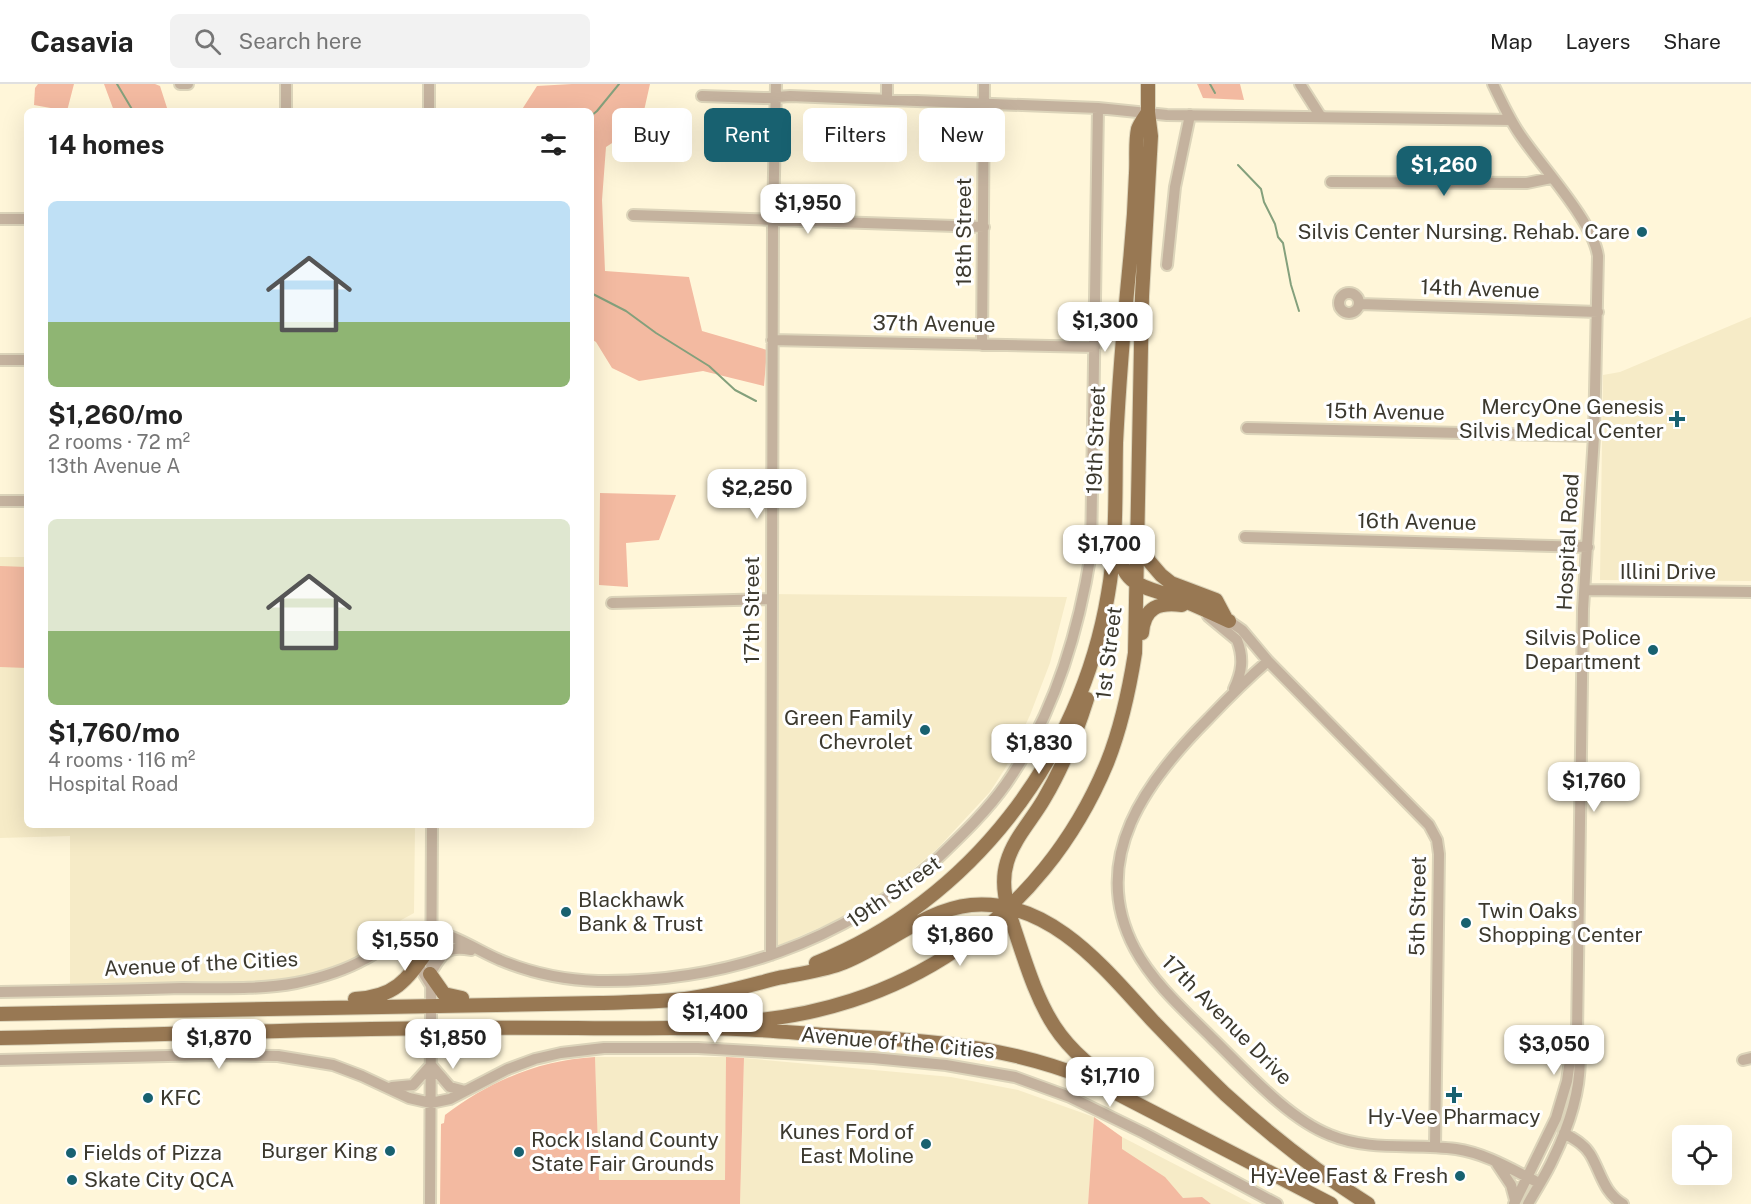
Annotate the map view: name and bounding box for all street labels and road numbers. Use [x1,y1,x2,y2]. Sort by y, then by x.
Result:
street label: 18th Street [951,178,976,286]
street label: 14th Avenue [1420,274,1540,303]
street label: 37th Avenue [872,310,996,337]
street label: 19th Street [1081,385,1110,495]
street label: 15th Avenue [1325,398,1445,425]
street label: Hospital Road [1551,473,1584,611]
street label: 16th Avenue [1357,508,1477,535]
street label: 17th Street [739,556,764,664]
street label: Illini Drive [1620,559,1716,584]
street label: 1st Street [1090,605,1127,701]
street label: 19th Street [842,850,945,933]
street label: 5th Street [1404,856,1431,956]
street label: Avenue of the Cities [103,946,299,981]
street label: 17th Avenue Drive [1157,949,1298,1090]
street label: Avenue of the Cities [800,1022,996,1063]

